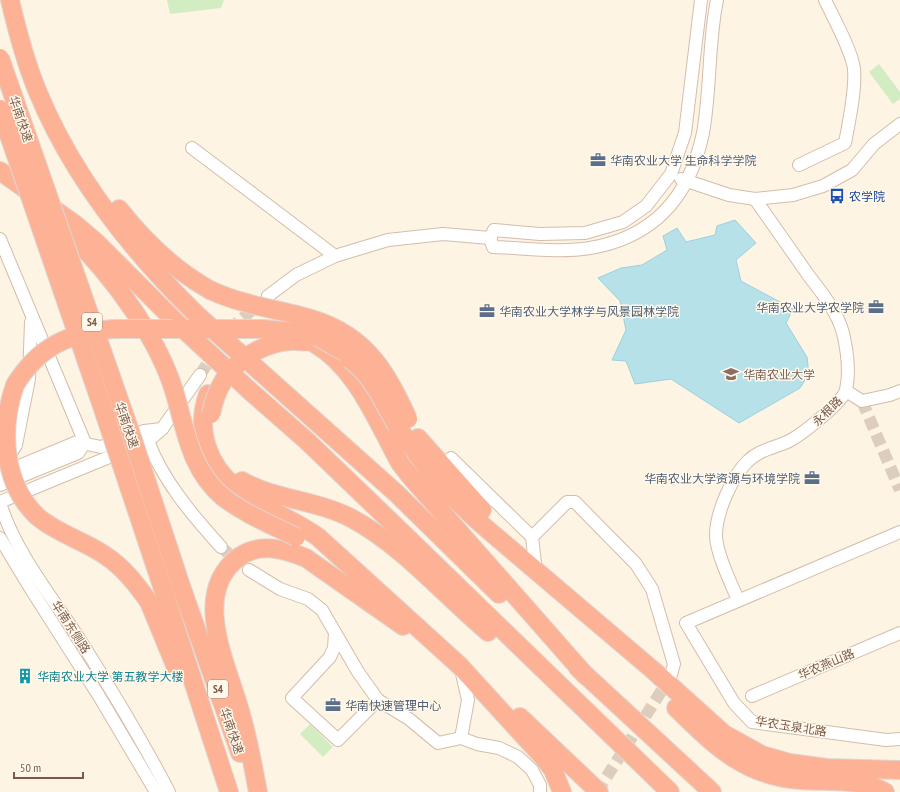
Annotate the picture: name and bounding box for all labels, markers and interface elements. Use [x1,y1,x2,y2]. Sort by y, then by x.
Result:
street label: 华南快速 [6,94,36,144]
office icon: 华南农业大学 生命科学学院 [589,151,607,169]
place label: 华南农业大学 生命科学学院 [610,153,757,168]
bus stop icon: 农学院 [828,187,846,205]
place label: 农学院 [849,189,885,204]
office icon: 华南农业大学农学院 [867,298,885,316]
place label: 华南农业大学农学院 [756,300,864,315]
office icon: 华南农业大学林学与风景园林学院 [478,302,496,320]
place label: 华南农业大学林学与风景园林学院 [499,304,679,319]
road number: S4 [82,313,102,331]
school or university icon: 华南农业大学 [722,365,740,383]
place label: 华南农业大学 [743,367,815,382]
street label: 永根路 [809,393,845,429]
street label: 华南快速 [112,400,142,450]
office icon: 华南农业大学资源与环境学院 [803,469,821,487]
place label: 华南农业大学资源与环境学院 [644,471,800,486]
street label: 华南东侧路 [48,598,94,656]
street label: 华农燕山路 [795,645,857,683]
building icon: 华南农业大学 第五教学大楼 [16,667,34,685]
place label: 华南农业大学 第五教学大楼 [37,669,184,684]
road number: S4 [208,680,228,698]
office icon: 华南快速管理中心 [324,696,342,714]
place label: 华南快速管理中心 [345,698,441,713]
street label: 华南快速 [217,706,247,756]
street label: 华农玉泉北路 [754,713,828,739]
scale bar [14,754,83,780]
text: 50 m [20,760,41,775]

